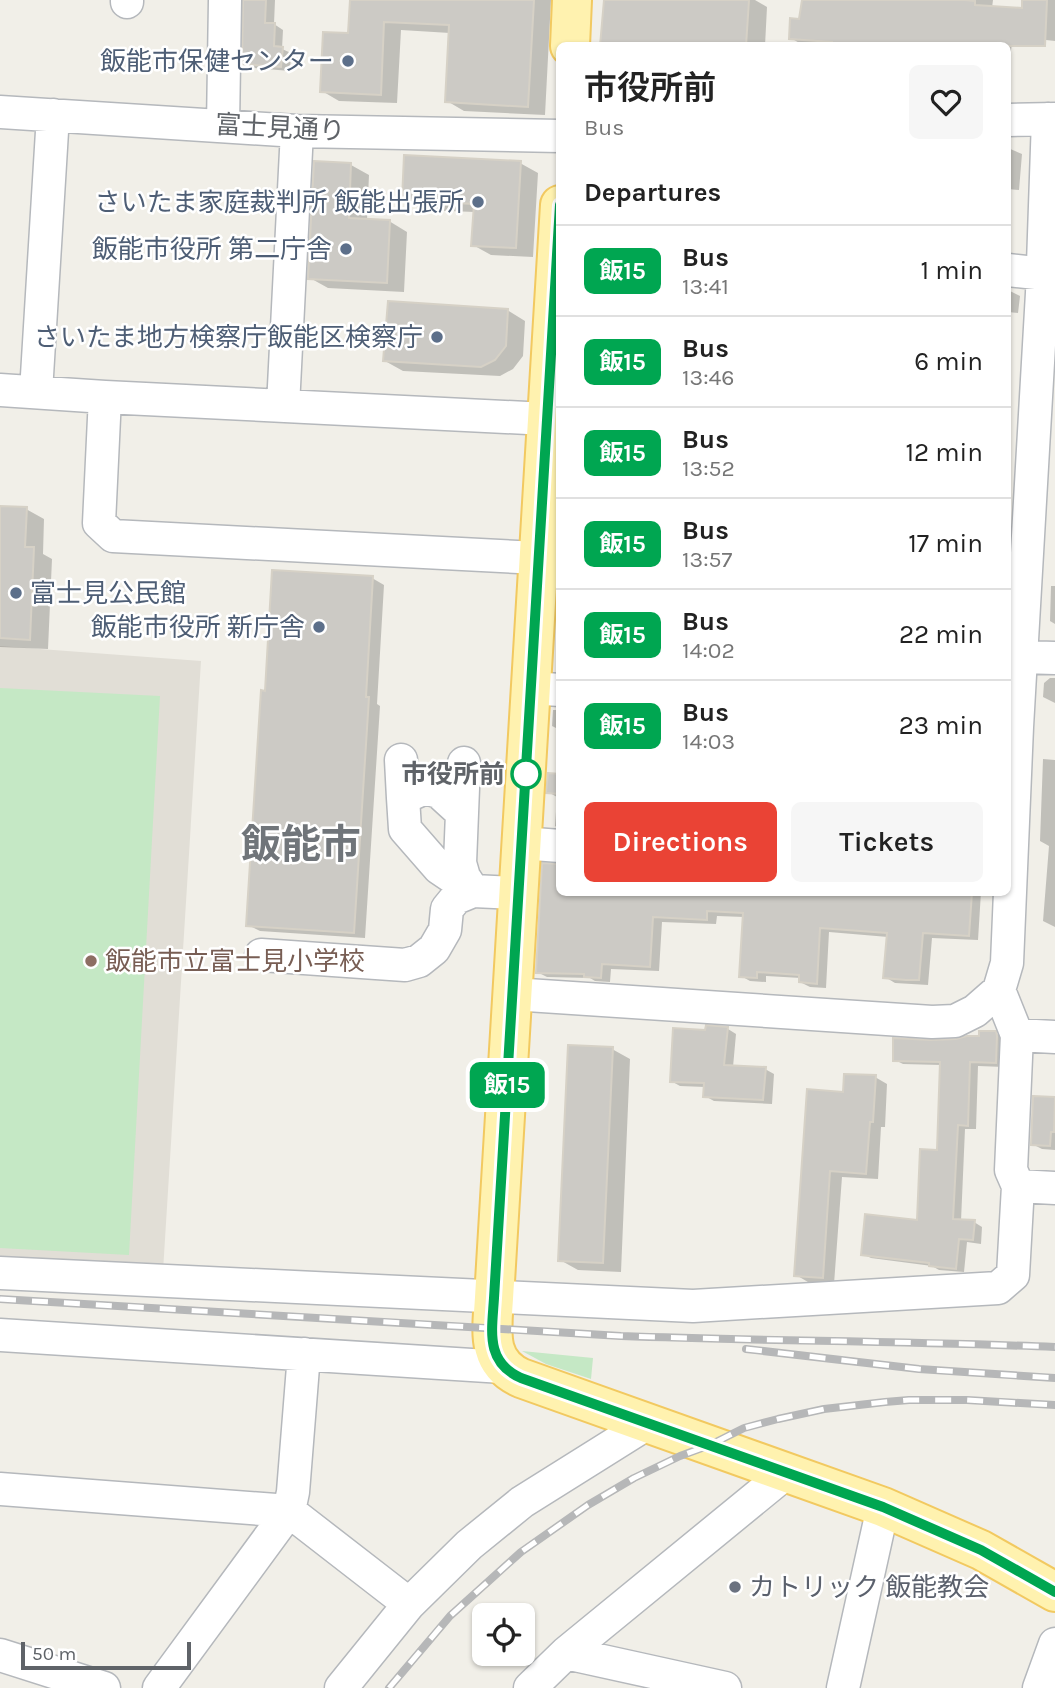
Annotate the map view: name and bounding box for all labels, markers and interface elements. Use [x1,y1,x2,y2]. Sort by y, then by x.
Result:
place label: 飯能市保健センター [100,46,334,77]
marker: 飯能市保健センター [340,53,356,69]
button: heart [909,65,983,139]
text: 市役所前 [584,69,716,107]
street label: 富士見通り [214,109,346,147]
text: Bus [584,114,624,141]
text: Departures [584,177,721,208]
place label: さいたま家庭裁判所 飯能出張所 [95,187,464,218]
marker: さいたま家庭裁判所 飯能出張所 [470,194,486,210]
place label: 飯能市役所 第二庁舎 [92,234,332,265]
marker: 飯能市役所 第二庁舎 [338,241,354,257]
text: Bus [682,242,729,273]
text: 1 min [920,255,983,286]
text: 飯15 [599,257,646,285]
text: 13:41 [682,273,729,300]
place label: さいたま地方検察庁飯能区検察庁 [34,322,423,353]
marker: さいたま地方検察庁飯能区検察庁 [429,329,445,345]
text: Bus [682,333,729,364]
text: 6 min [914,346,983,377]
text: 飯15 [599,348,646,376]
text: 13:46 [682,364,735,391]
text: Bus [682,424,729,455]
text: 12 min [905,437,983,468]
text: 飯15 [599,439,646,467]
text: 13:52 [682,455,735,482]
text: Bus [682,515,729,546]
text: 17 min [908,528,983,559]
text: 飯15 [599,530,646,558]
text: 13:57 [682,546,732,573]
place label: 富士見公民館 [30,578,186,609]
marker: 富士見公民館 [8,585,24,601]
text: Bus [682,606,729,637]
place label: 飯能市役所 新庁舎 [91,612,305,643]
marker: 飯能市役所 新庁舎 [311,619,327,635]
text: 22 min [899,619,983,650]
text: 飯15 [599,621,646,649]
text: 14:02 [682,637,735,664]
text: Bus [682,697,729,728]
text: 23 min [899,710,983,741]
text: 飯15 [599,712,646,740]
text: 14:03 [682,728,735,755]
place label: 市役所前 [401,759,505,790]
marker: 市役所前 [511,759,541,789]
button: Directions [584,802,777,882]
button: Tickets [791,802,983,882]
district label: 飯能市 [241,821,361,868]
place label: 飯能市立富士見小学校 [105,946,365,977]
marker: 飯能市立富士見小学校 [83,953,99,969]
line badge: 飯15 [467,1062,547,1108]
text: 飯15 [484,1071,530,1099]
place label: カトリック 飯能教会 [749,1572,989,1603]
marker: カトリック 飯能教会 [727,1579,743,1595]
map controls [472,1603,535,1666]
button: locate [472,1603,535,1666]
scale bar [21,1639,191,1671]
text: 50 m [32,1643,76,1665]

